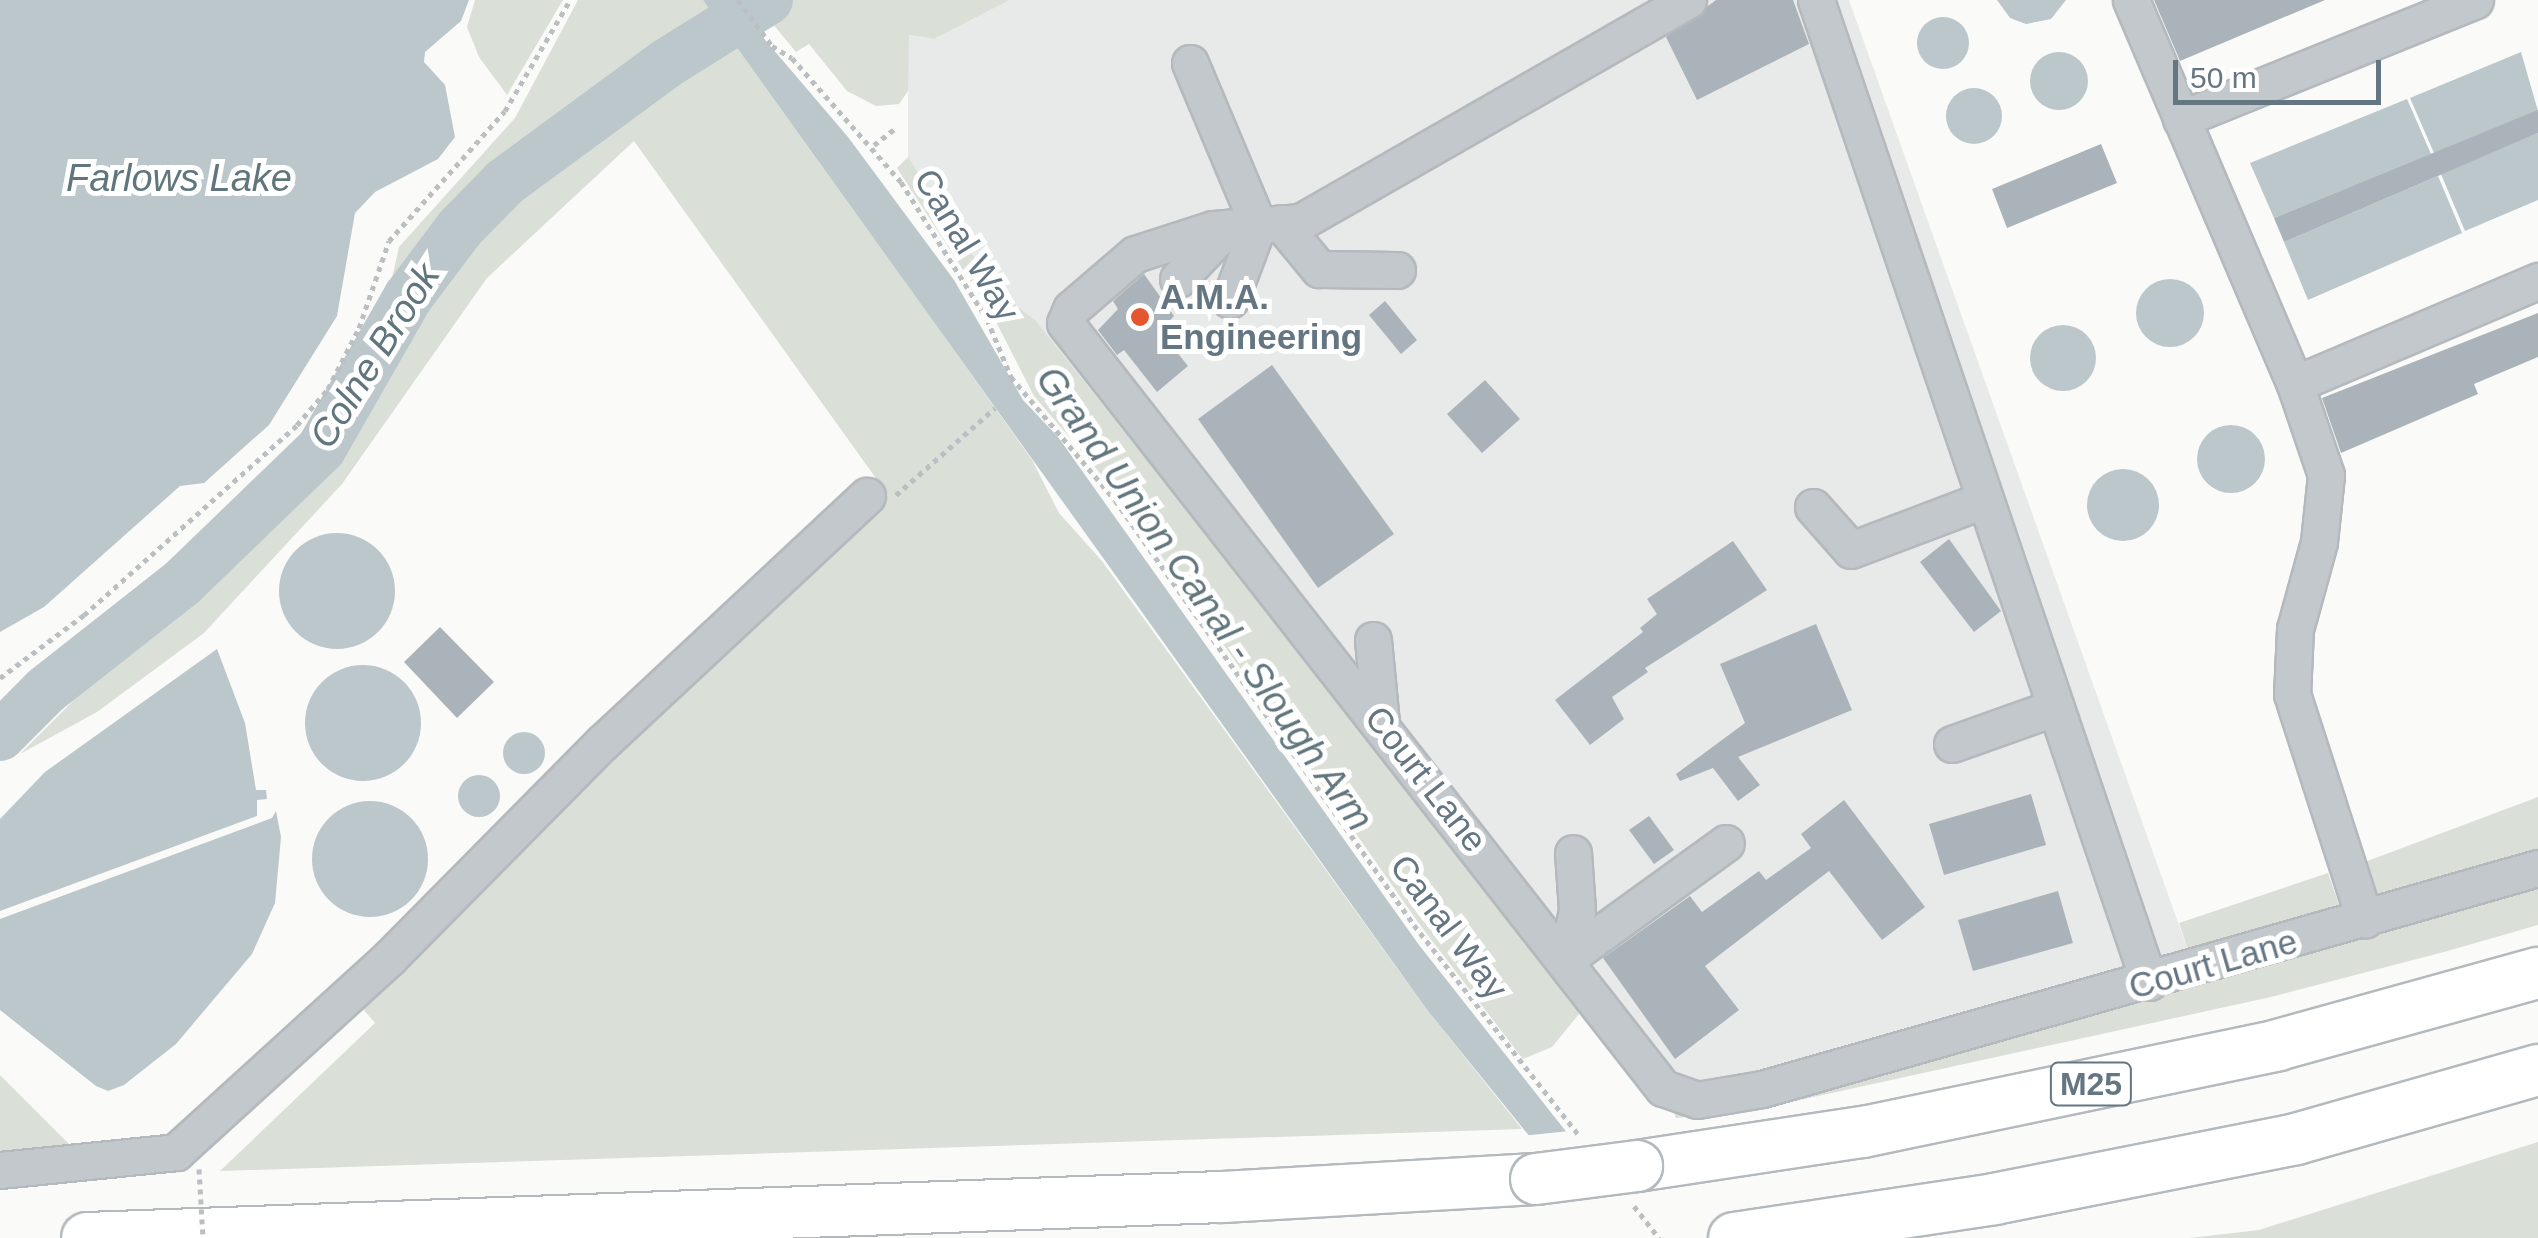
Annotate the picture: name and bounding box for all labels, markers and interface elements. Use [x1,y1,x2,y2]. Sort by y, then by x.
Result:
scale bar [2178,40,2386,102]
text: 50 m [2190,61,2257,94]
water label: Farlows Lake [66,156,292,202]
street label: Canal Way [905,161,1029,329]
water label: Colne Brook [300,255,450,457]
place label: A.M.A. Engineering [1160,276,1362,358]
marker: A.M.A. Engineering [1129,306,1151,328]
water label: Grand Union Canal - Slough Arm [1025,358,1383,840]
street label: Court Lane [1356,698,1496,860]
street label: Canal Way [1381,847,1517,1007]
street label: Court Lane [2124,920,2302,1008]
road number: M25 [2048,1057,2134,1111]

